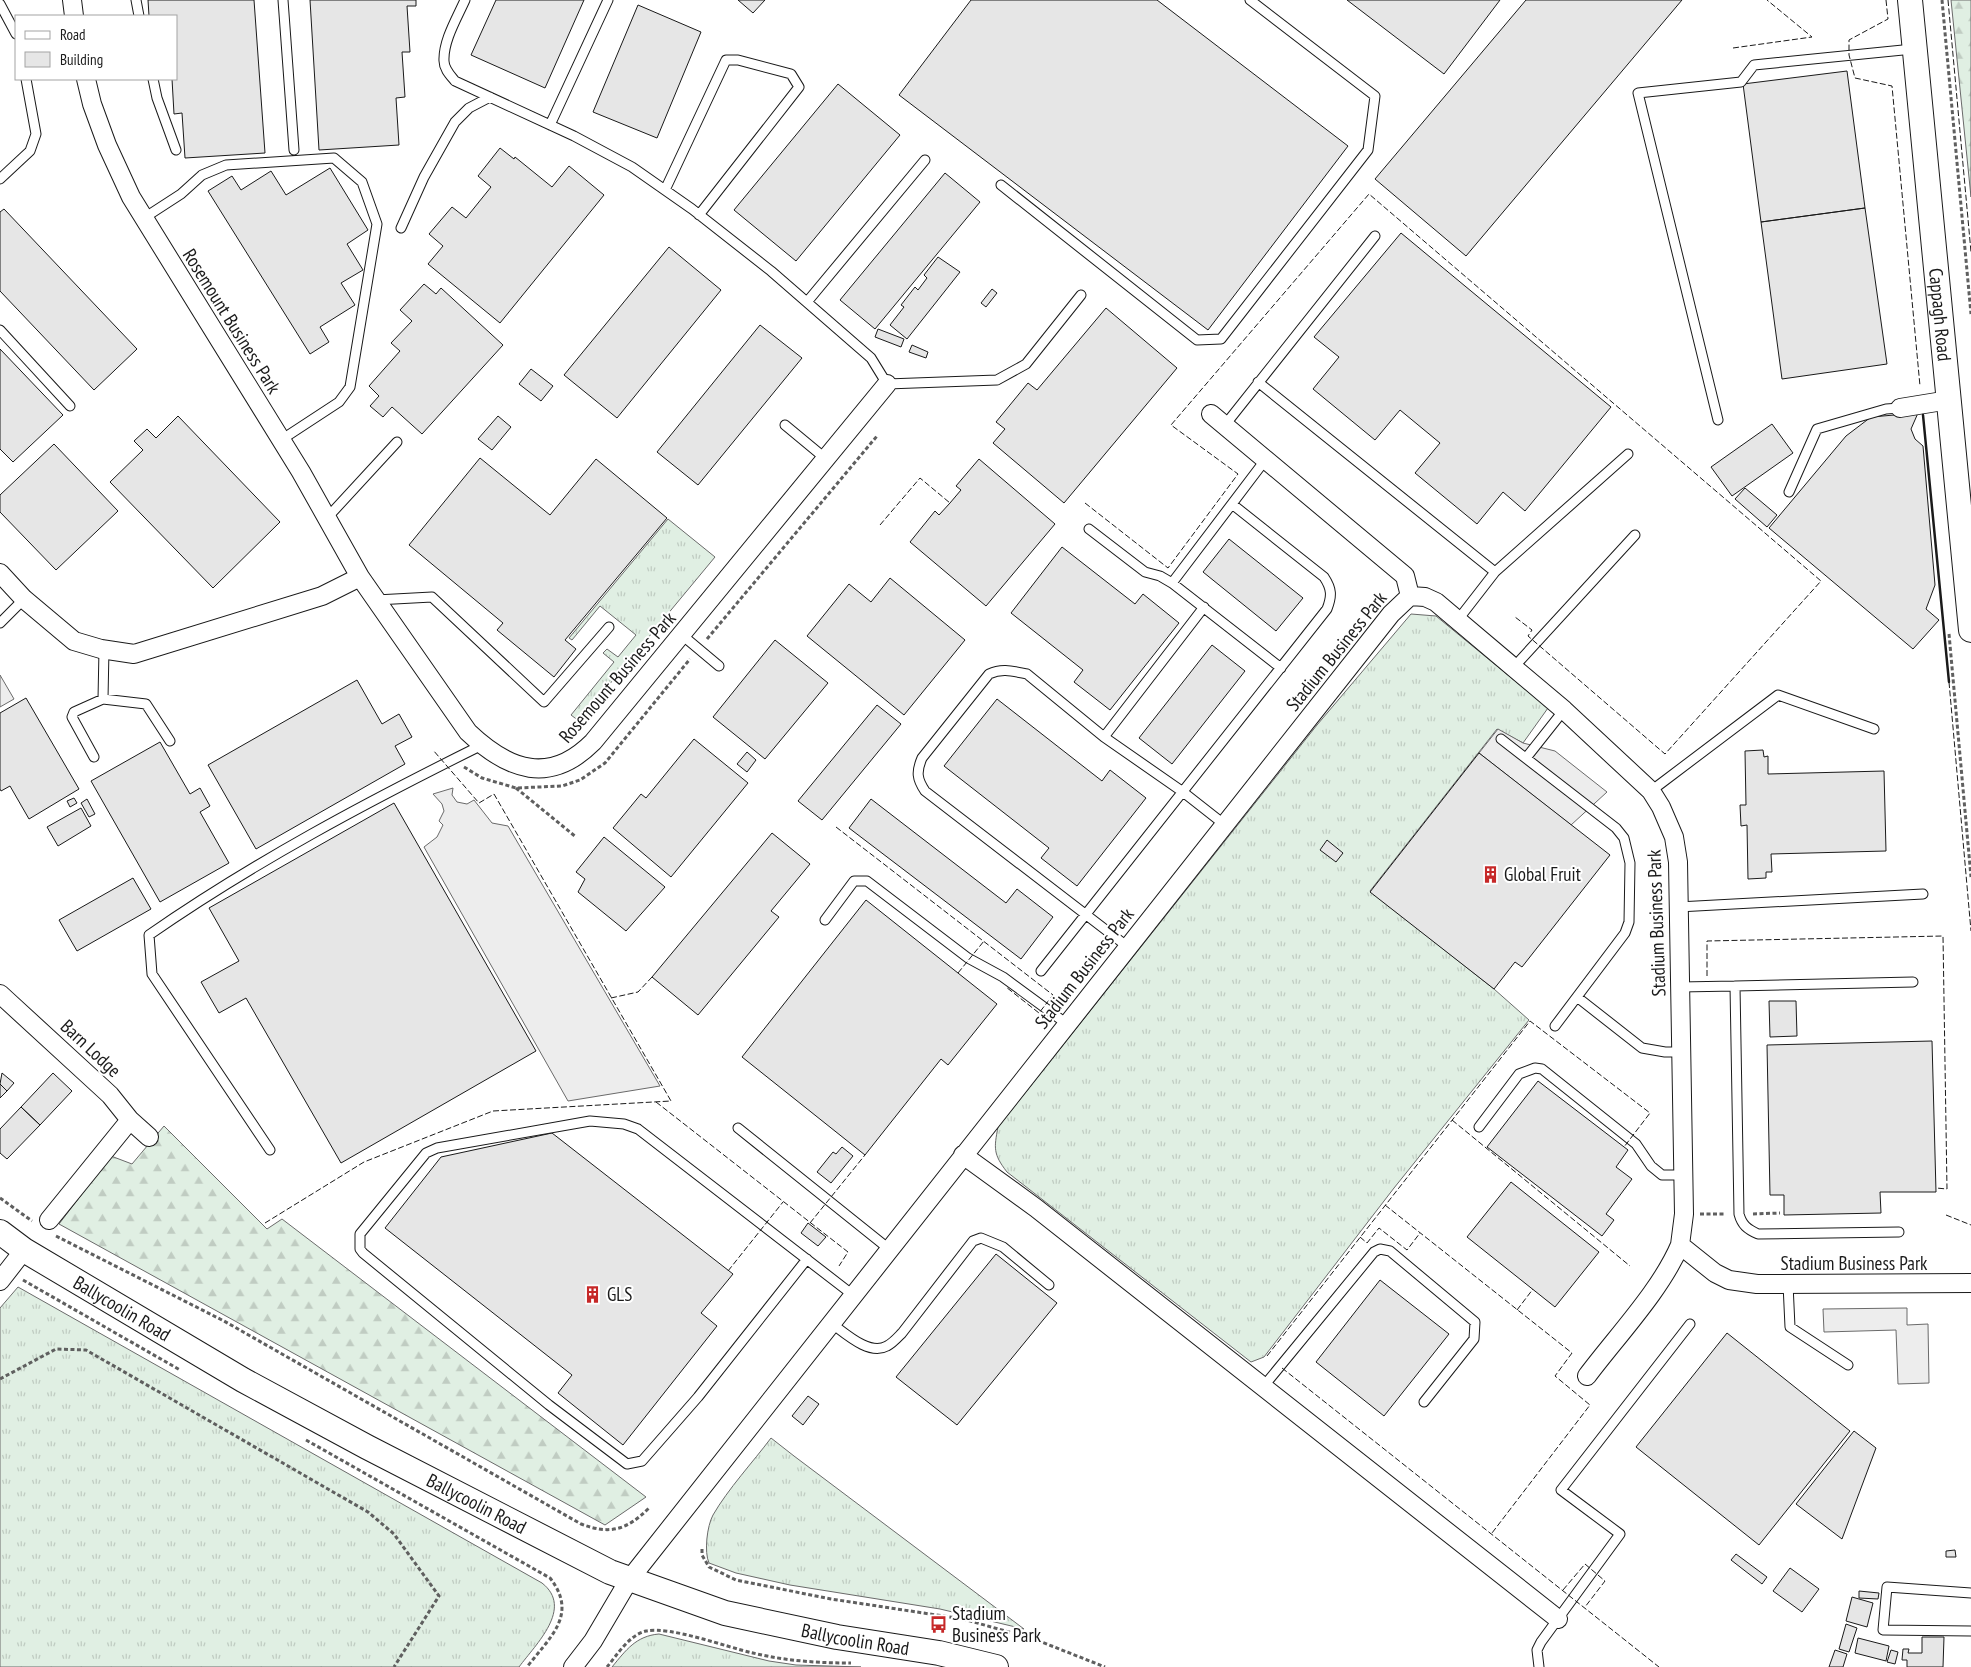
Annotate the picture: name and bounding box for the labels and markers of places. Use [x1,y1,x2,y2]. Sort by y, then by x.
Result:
place label: Global Fruit [1504,862,1582,886]
building icon: Global Fruit [1480,864,1500,884]
place label: GLS [607,1282,632,1306]
building icon: GLS [583,1284,603,1304]
place label: Stadium Business Park [952,1601,1042,1647]
bus stop icon: Stadium Business Park [928,1614,948,1634]

